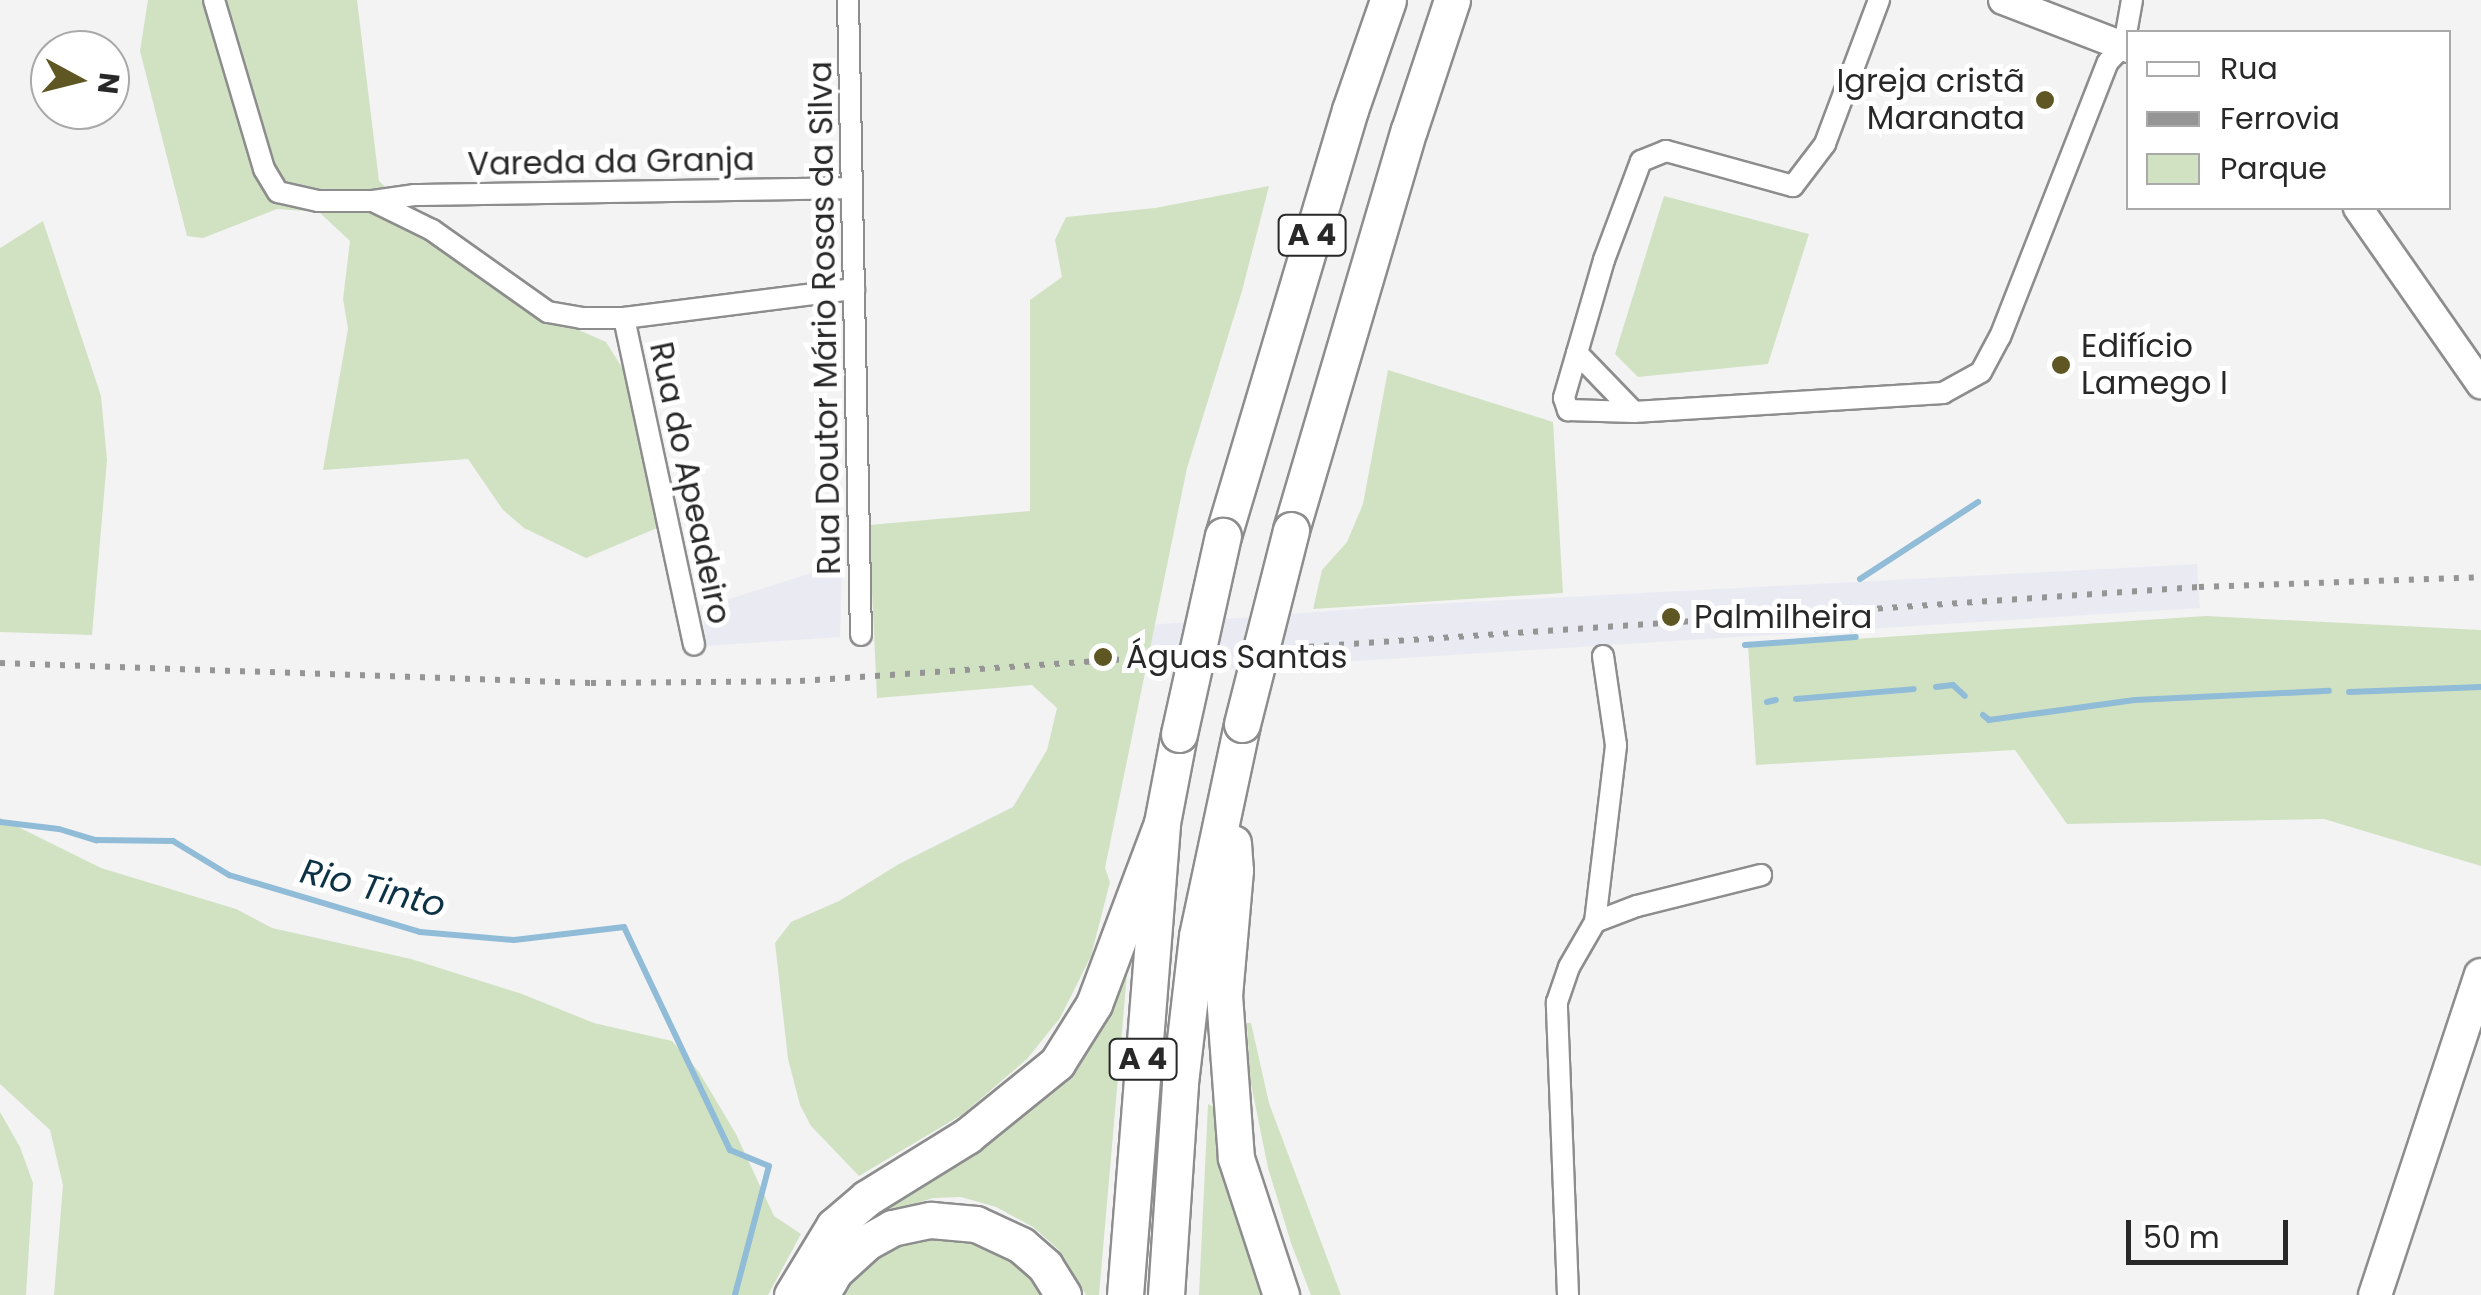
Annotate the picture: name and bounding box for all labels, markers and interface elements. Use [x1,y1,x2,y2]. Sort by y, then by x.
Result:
north arrow [30,30,130,130]
legend [2126,30,2451,210]
text: Rua [2220,47,2278,90]
street label: Rua Doutor Mário Rosas da Silva [801,61,849,575]
place label: Igreja cristã Maranata [1836,63,2025,138]
text: N [88,71,129,96]
marker: Igreja cristã Maranata [2034,89,2056,111]
text: Ferrovia [2220,97,2340,140]
street label: Vareda da Granja [467,140,755,184]
text: Parque [2220,147,2327,190]
road number: A 4 [1277,210,1347,260]
place label: Edifício Lamego I [2081,328,2228,403]
street label: Rua do Apeadeiro [641,339,739,627]
marker: Edifício Lamego I [2050,354,2072,376]
place label: Palmilheira [1694,598,1872,636]
marker: Palmilheira [1658,604,1684,630]
place label: Águas Santas [1126,638,1347,676]
marker: Águas Santas [1090,644,1116,670]
water label: Rio Tinto [296,850,450,926]
road number: A 4 [1108,1034,1178,1084]
scale bar [2131,1200,2294,1262]
text: 50 m [2143,1216,2220,1259]

